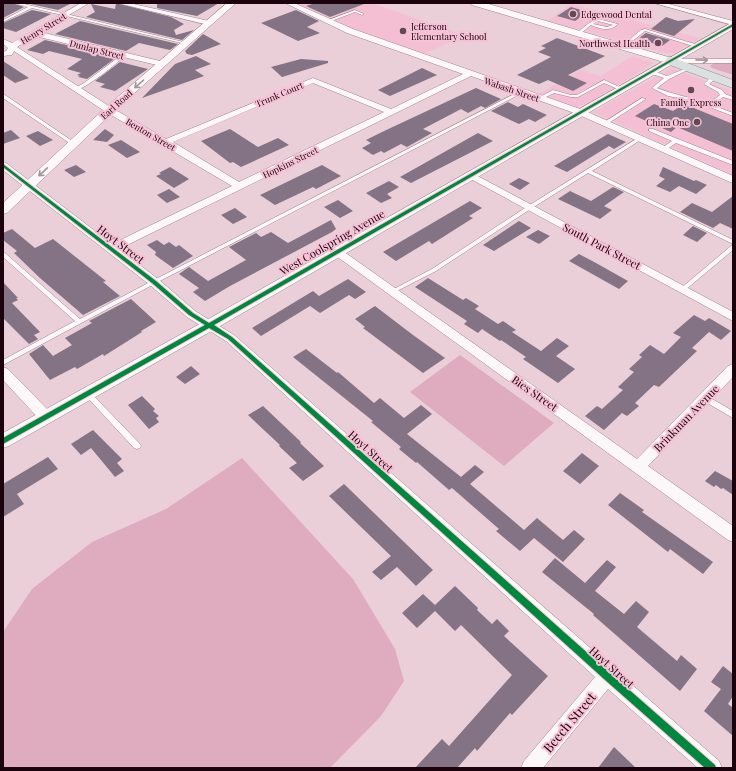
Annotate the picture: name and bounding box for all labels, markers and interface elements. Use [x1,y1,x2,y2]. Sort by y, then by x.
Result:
place label: Edgewood Dental [581,8,652,20]
street label: Henry Street [18,9,69,46]
marker: Edgewood Dental [568,9,578,19]
place label: Jefferson Elementary School [410,20,487,42]
marker: Jefferson Elementary School [398,26,408,36]
street label: Dunlap Street [68,36,126,62]
place label: Northwest Health [579,37,651,49]
marker: Northwest Health [653,38,663,48]
one-way arrow [695,57,708,64]
street label: Wabash Street [482,74,542,104]
street label: Trunk Court [253,78,305,109]
one-way arrow [134,79,144,88]
marker: Family Express [686,85,696,95]
street label: Earl Road [97,86,135,122]
place label: Family Express [660,96,722,108]
street label: Benton Street [124,115,179,153]
place label: China One [646,116,689,128]
marker: China One [692,117,702,127]
street label: Hopkins Street [260,143,320,181]
one-way arrow [38,167,48,176]
street label: West Coolspring Avenue [276,206,388,279]
street label: South Park Street [560,219,644,273]
street label: Hoyt Street [94,221,148,267]
street label: Bies Street [509,372,561,414]
street label: Brinkman Avenue [650,381,722,455]
street label: Hoyt Street [345,427,397,475]
street label: Hoyt Street [586,643,638,691]
street label: Beech Street [539,688,599,756]

